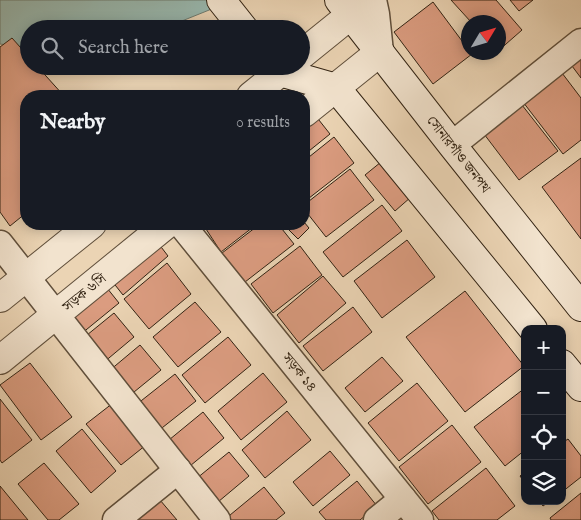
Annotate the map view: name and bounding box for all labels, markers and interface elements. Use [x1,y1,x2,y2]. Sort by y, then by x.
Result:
north arrow [461,15,506,60]
search box [20,20,310,75]
icon: search [38,34,66,62]
text: Search here [78,36,169,60]
text: Nearby [40,109,105,136]
street label: সোনারগাঁও জনপথ [422,112,495,198]
text: 0 results [236,113,290,133]
street label: সড়ক ৬সি [58,269,111,316]
map controls [521,325,566,505]
button: + [521,325,566,370]
street label: সড়ক ১৪ [277,349,320,396]
button: − [521,370,566,415]
button: locate [521,415,566,460]
button: layers [521,460,566,505]

